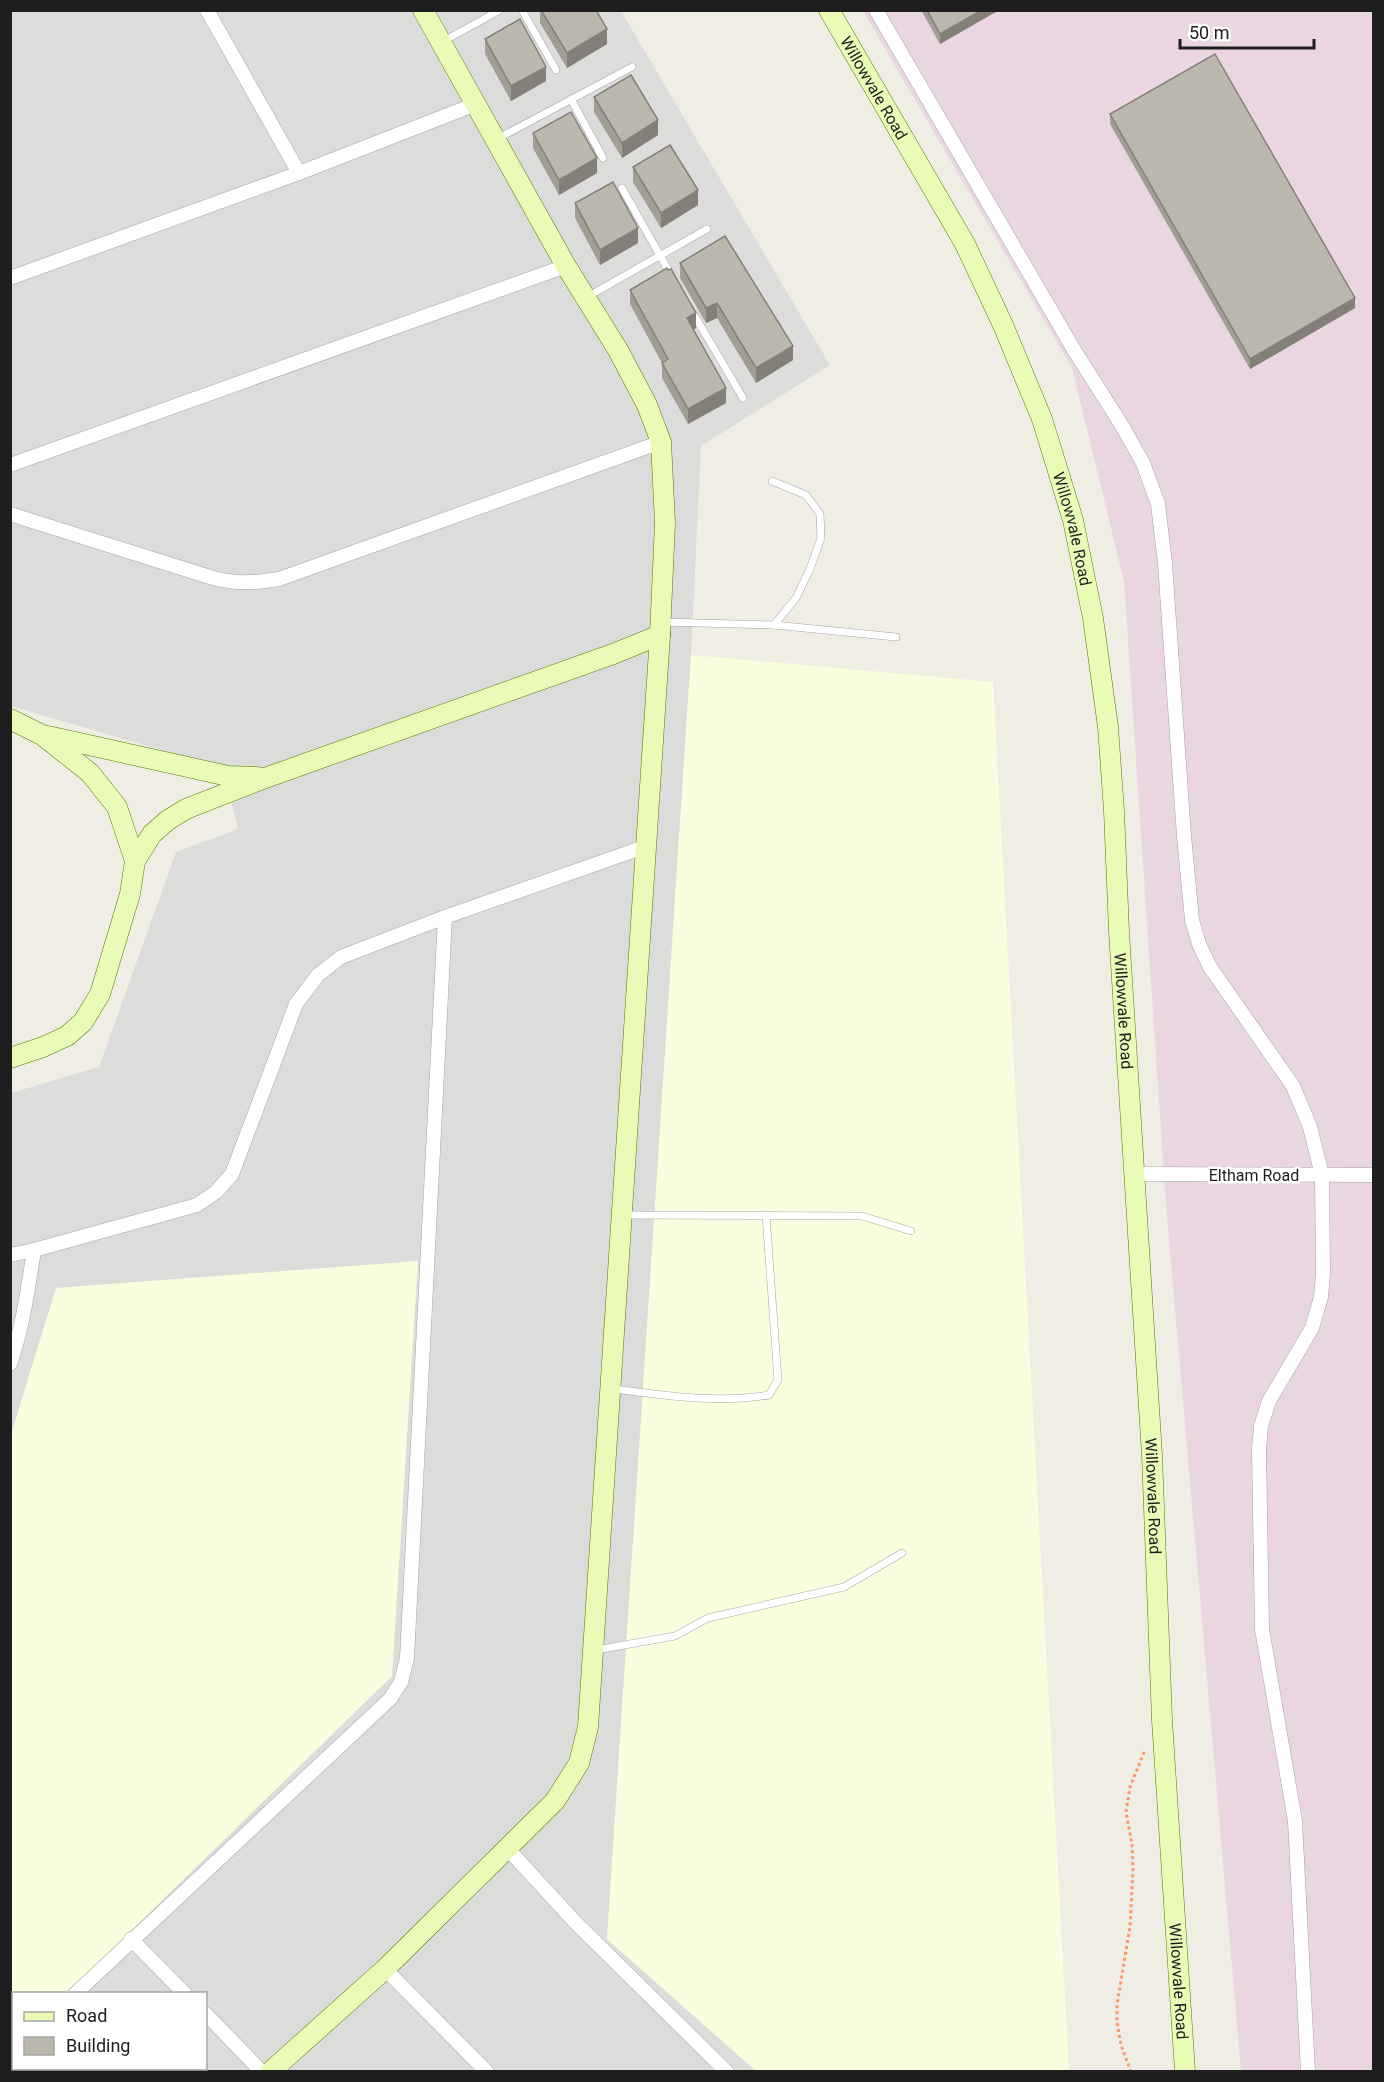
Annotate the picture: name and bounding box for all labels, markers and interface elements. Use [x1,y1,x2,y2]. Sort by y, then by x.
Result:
scale bar [1180,12,1314,50]
text: 50 m [1189,22,1229,43]
street label: Willowvale Road [836,33,911,143]
street label: Willowvale Road [1049,470,1095,587]
street label: Willowvale Road [1110,952,1137,1070]
street label: Eltham Road [1209,1166,1299,1185]
street label: Willowvale Road [1141,1437,1165,1555]
street label: Willowvale Road [1165,1923,1192,2040]
legend [12,1992,207,2070]
text: Road [66,2005,107,2026]
text: Building [66,2035,130,2056]

